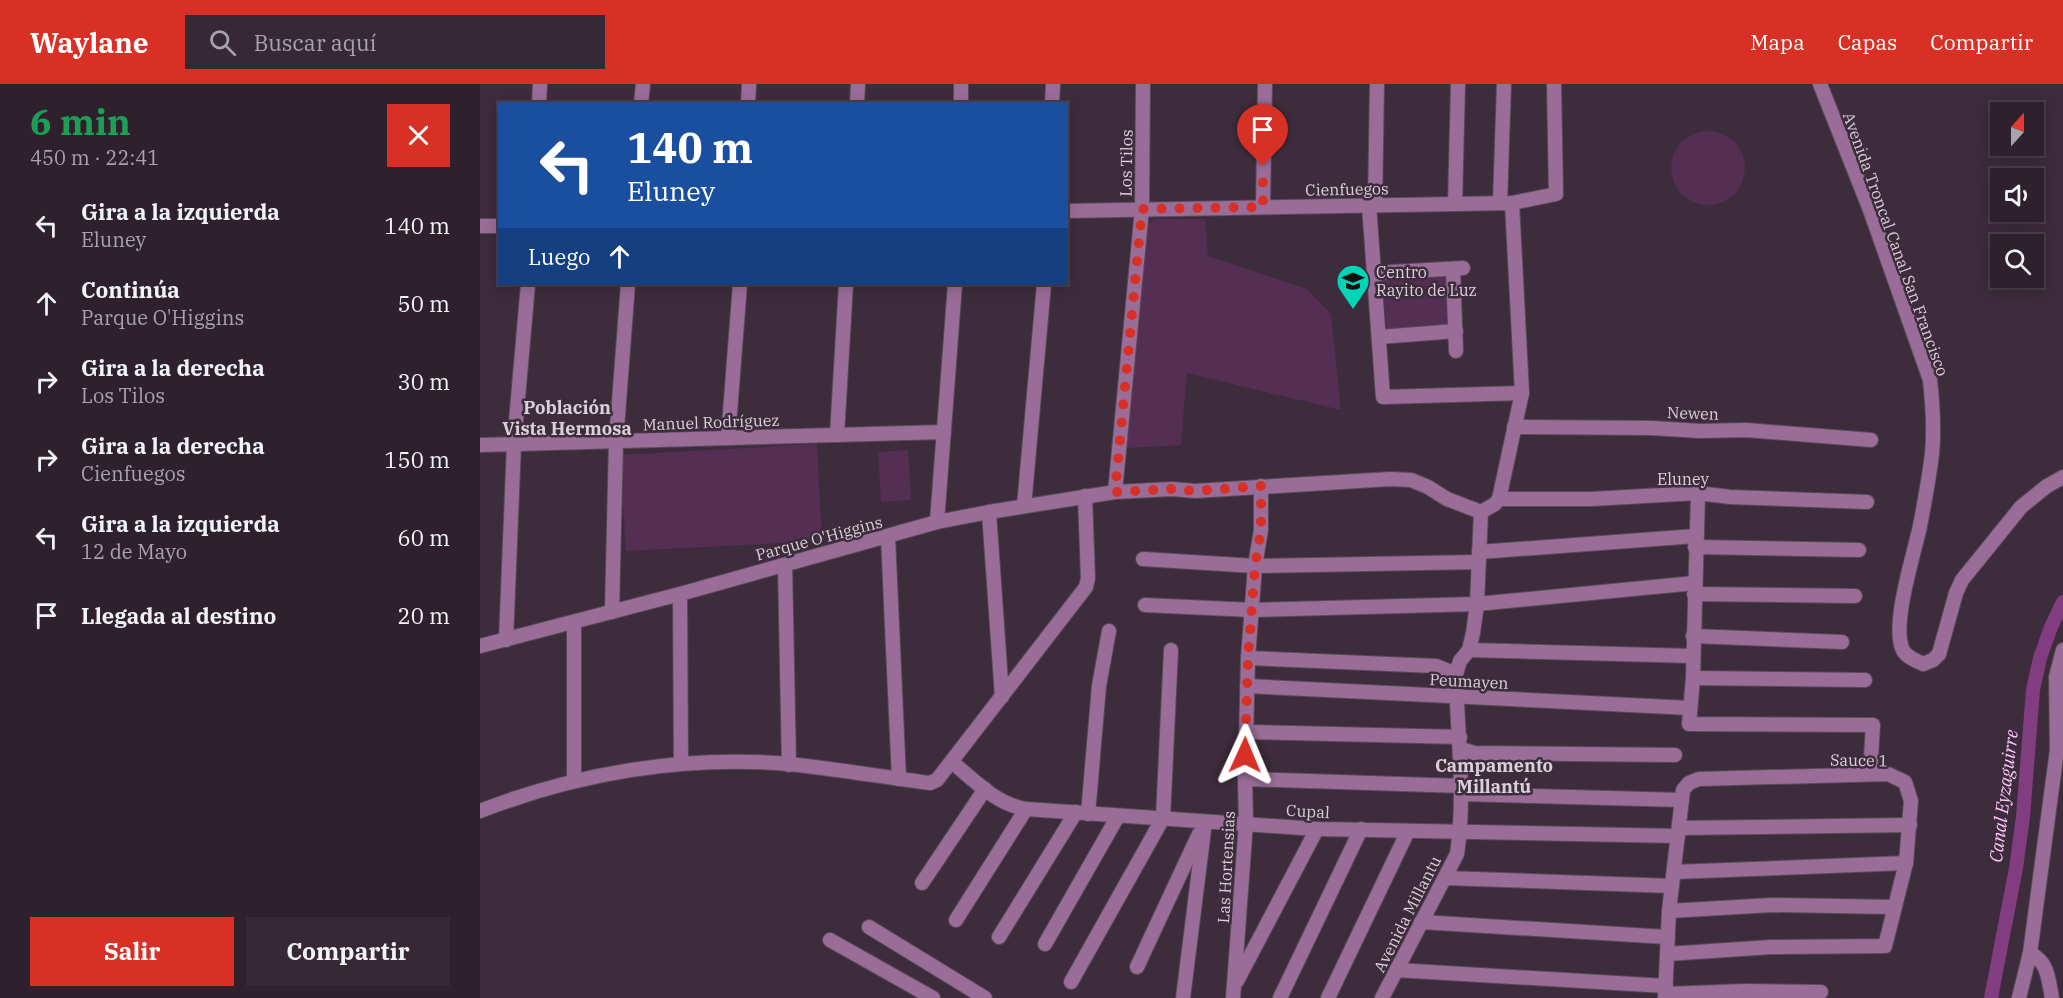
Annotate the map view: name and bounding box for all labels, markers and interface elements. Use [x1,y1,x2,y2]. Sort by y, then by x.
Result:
search box [185,15,605,69]
text: Waylane [30,24,149,61]
icon: search [206,26,239,59]
text: Buscar aquí [254,28,376,57]
text: Mapa [1750,28,1805,56]
text: Capas [1838,28,1897,56]
text: Compartir [1930,28,2033,56]
text: 6 min [30,98,131,145]
north arrow [1990,102,2044,156]
map controls [1990,102,2044,288]
button: close [387,104,450,167]
pin [1237,104,1288,166]
street label: Avenida Troncal Canal San Francisco [1839,109,1953,379]
icon: arrive [1246,113,1279,146]
text: 140 m [627,120,753,175]
icon: left [528,126,606,204]
street label: Los Tilos [1115,129,1137,197]
text: 450 m · 22:41 [30,144,159,171]
button: sound [1990,168,2044,222]
text: Eluney [627,173,715,208]
street label: Cienfuegos [1305,178,1389,200]
text: Gira a la izquierda [81,197,280,226]
icon: left [30,209,63,242]
text: 140 m [384,211,450,240]
text: Eluney [81,226,146,253]
button: search [1990,234,2044,288]
icon: ahead [603,240,636,273]
text: Luego [528,242,591,271]
place label: Centro Rayito de Luz [1376,262,1477,300]
school or university icon: Centro Rayito de Luz [1335,263,1371,310]
text: Continúa [81,275,180,304]
icon: ahead [30,287,63,320]
text: 50 m [398,289,450,318]
text: Parque O'Higgins [81,304,244,331]
text: Gira a la derecha [81,353,265,382]
icon: right [30,365,63,398]
text: 30 m [398,367,450,396]
text: Los Tilos [81,382,165,409]
district label: Población Vista Hermosa [502,396,632,440]
street label: Newen [1667,402,1719,424]
street label: Manuel Rodríguez [642,410,780,434]
text: Gira a la derecha [81,431,265,460]
icon: right [30,443,63,476]
text: 150 m [384,445,450,474]
text: Cienfuegos [81,460,186,487]
street label: Eluney [1657,469,1710,489]
text: Gira a la izquierda [81,509,280,538]
street label: Parque O'Higgins [753,511,885,565]
icon: left [30,521,63,554]
text: 60 m [398,523,450,552]
text: 12 de Mayo [81,538,187,565]
icon: arrive [30,599,63,632]
text: Llegada al destino [81,601,276,630]
text: 20 m [398,601,450,630]
street label: Peumayen [1429,669,1509,693]
position arrow [1213,723,1277,787]
water label: Canal Eyzaguirre [1984,728,2023,864]
street label: Sauce 1 [1830,749,1888,771]
district label: Campamento Millantú [1435,754,1553,798]
street label: Cupal [1286,800,1331,822]
street label: Las Hortensias [1213,810,1239,924]
street label: Avenida Millantu [1369,852,1445,976]
button: Salir [30,917,234,986]
button: Compartir [246,917,450,986]

